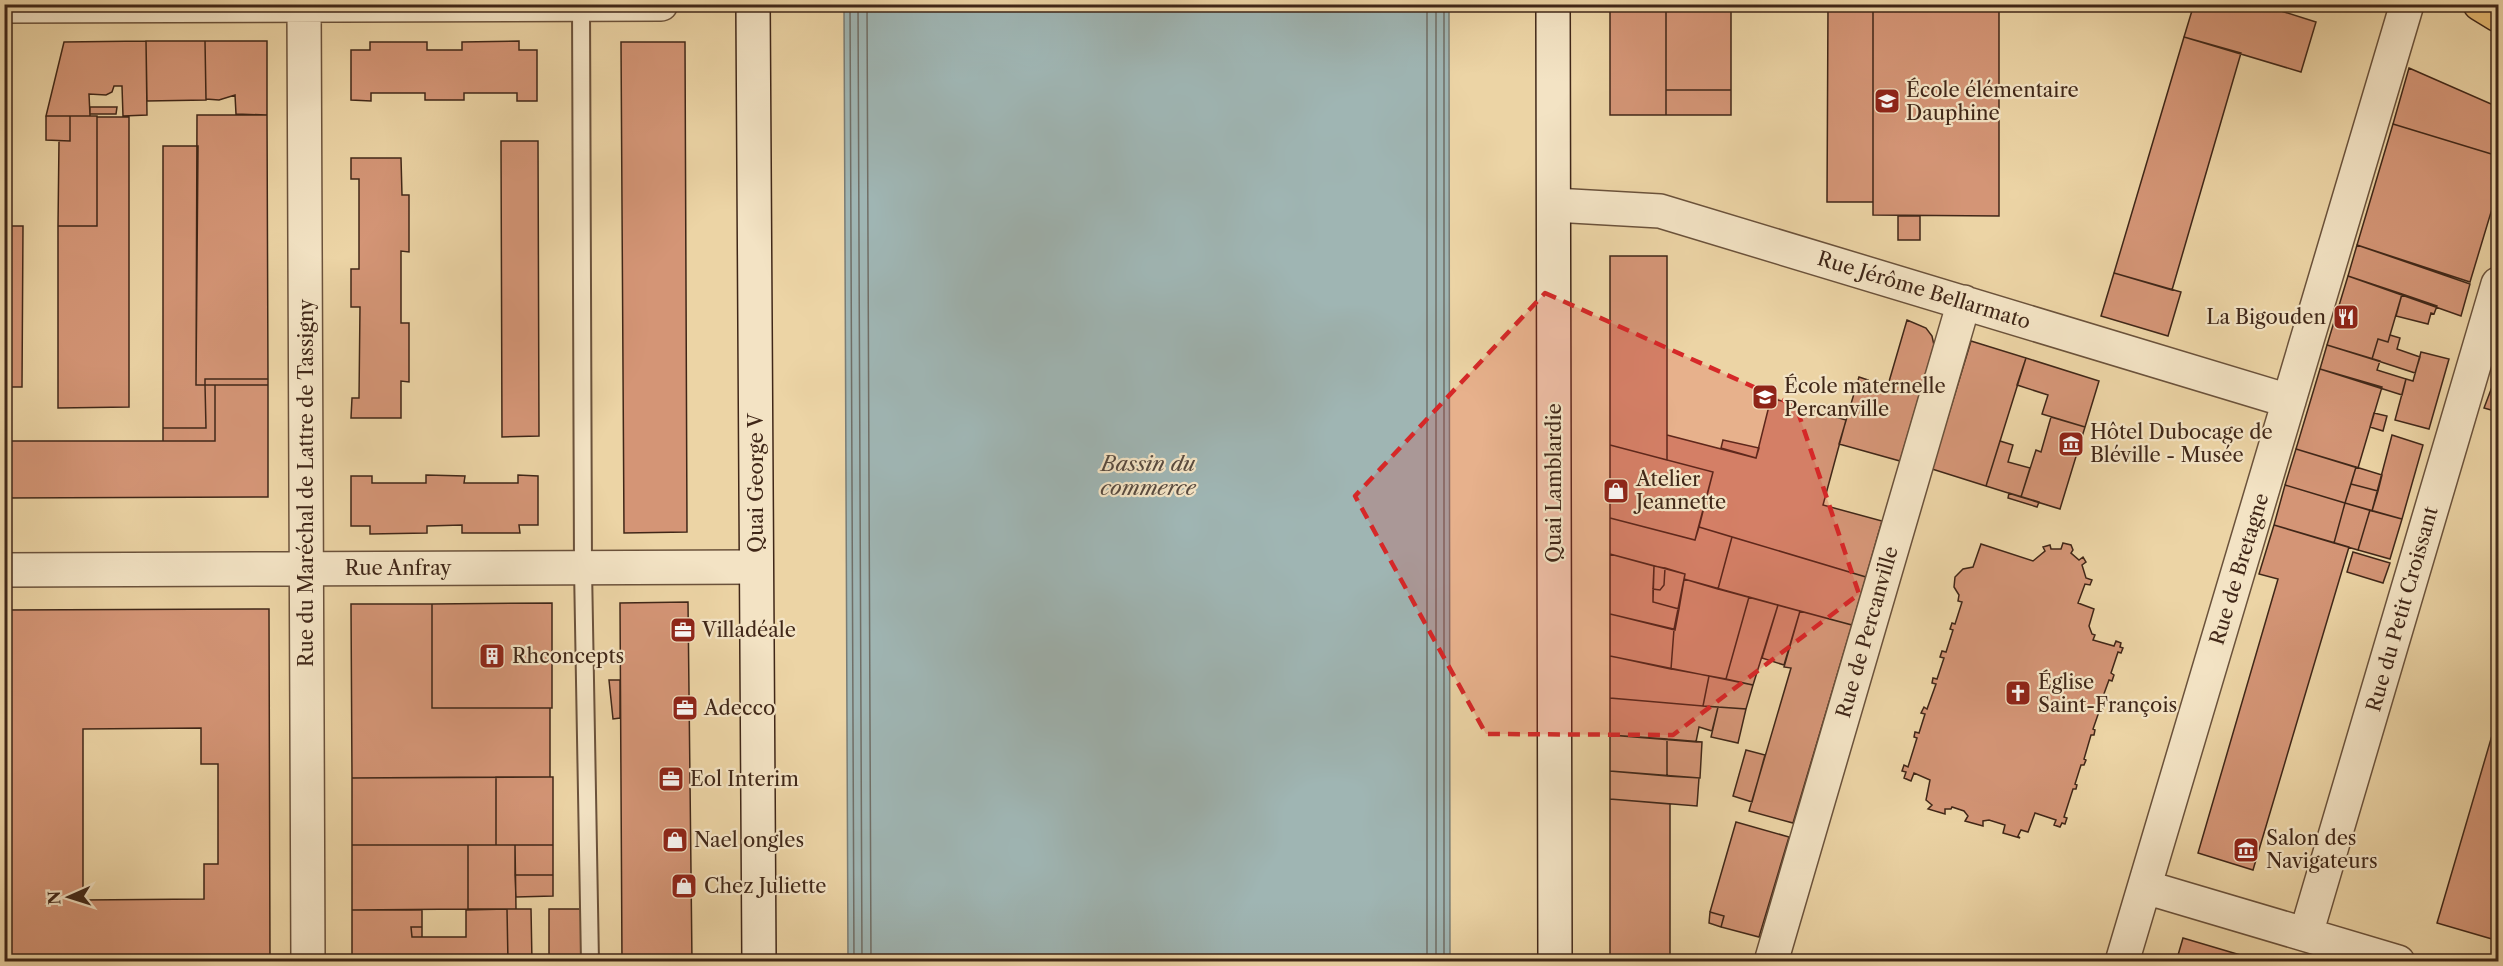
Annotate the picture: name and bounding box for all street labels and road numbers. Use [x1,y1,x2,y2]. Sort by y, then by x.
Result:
street label: Rue Jérôme Bellarmato [1815,246,2033,334]
street label: Rue du Maréchal de Lattre de Tassigny [294,298,318,667]
street label: Quai Lamblardie [1542,403,1566,563]
street label: Quai George V [744,413,768,553]
street label: Rue de Bretagne [2205,490,2273,648]
street label: Rue du Petit Croissant [2361,504,2443,714]
street label: Rue de Percanville [1831,543,1903,721]
street label: Rue Anfray [345,556,452,580]

